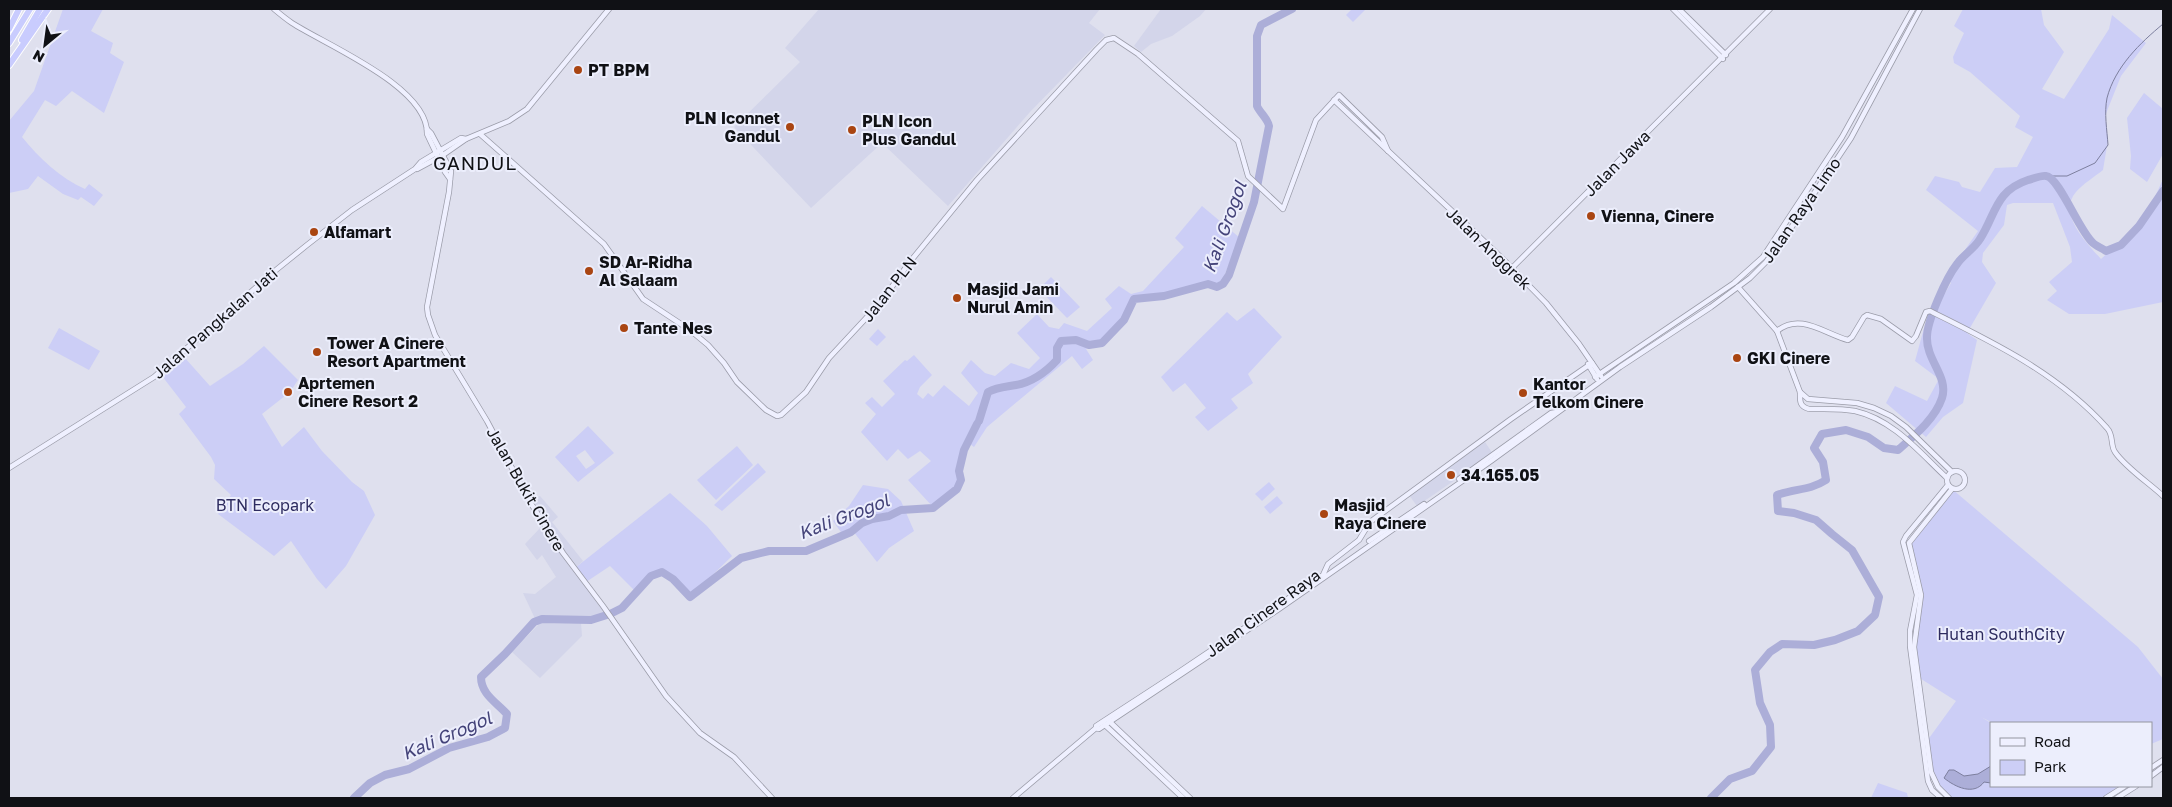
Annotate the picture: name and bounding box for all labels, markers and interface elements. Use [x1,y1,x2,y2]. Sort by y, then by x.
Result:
north arrow [20,20,70,70]
text: N [30,47,47,67]
place label: PT BPM [588,60,649,80]
marker: PT BPM [572,64,584,76]
place label: PLN Iconnet Gandul [685,108,781,146]
place label: PLN Icon Plus Gandul [862,111,957,149]
marker: PLN Iconnet Gandul [784,121,796,133]
marker: PLN Icon Plus Gandul [846,124,858,136]
street label: Jalan Jawa [1580,126,1654,200]
district label: GANDUL [433,151,517,174]
street label: Jalan Raya Limo [1757,153,1845,267]
water label: Kali Grogol [1197,177,1251,275]
street label: Jalan Anggrek [1442,202,1536,294]
place label: Vienna, Cinere [1601,206,1714,226]
marker: Vienna, Cinere [1585,210,1597,222]
place label: Alfamart [324,222,391,242]
marker: Alfamart [308,226,320,238]
place label: SD Ar-Ridha Al Salaam [599,252,692,290]
street label: Jalan PLN [857,252,921,326]
street label: Jalan Pangkalan Jati [148,263,282,383]
marker: SD Ar-Ridha Al Salaam [583,265,595,277]
place label: Masjid Jami Nurul Amin [967,279,1059,317]
marker: Masjid Jami Nurul Amin [951,292,963,304]
place label: Tante Nes [634,318,713,338]
marker: Tante Nes [618,322,630,334]
place label: Tower A Cinere Resort Apartment [327,333,466,371]
marker: Tower A Cinere Resort Apartment [311,346,323,358]
place label: GKI Cinere [1747,348,1830,368]
marker: GKI Cinere [1731,352,1743,364]
place label: Aprtemen Cinere Resort 2 [298,373,418,411]
place label: Kantor Telkom Cinere [1533,374,1644,412]
marker: Aprtemen Cinere Resort 2 [282,386,294,398]
marker: Kantor Telkom Cinere [1517,387,1529,399]
street label: Jalan Bukit Cinere [482,424,570,554]
place label: 34.165.05 [1461,465,1540,485]
marker: 34.165.05 [1445,469,1457,481]
water label: Kali Grogol [795,488,893,543]
park label: BTN Ecopark [216,495,314,515]
place label: Masjid Raya Cinere [1334,495,1427,533]
marker: Masjid Raya Cinere [1318,508,1330,520]
street label: Jalan Cinere Raya [1202,565,1324,661]
park label: Hutan SouthCity [1937,624,2065,644]
water label: Kali Grogol [398,706,496,764]
legend [1990,722,2152,787]
text: Road [2034,732,2071,750]
text: Park [2034,757,2067,775]

